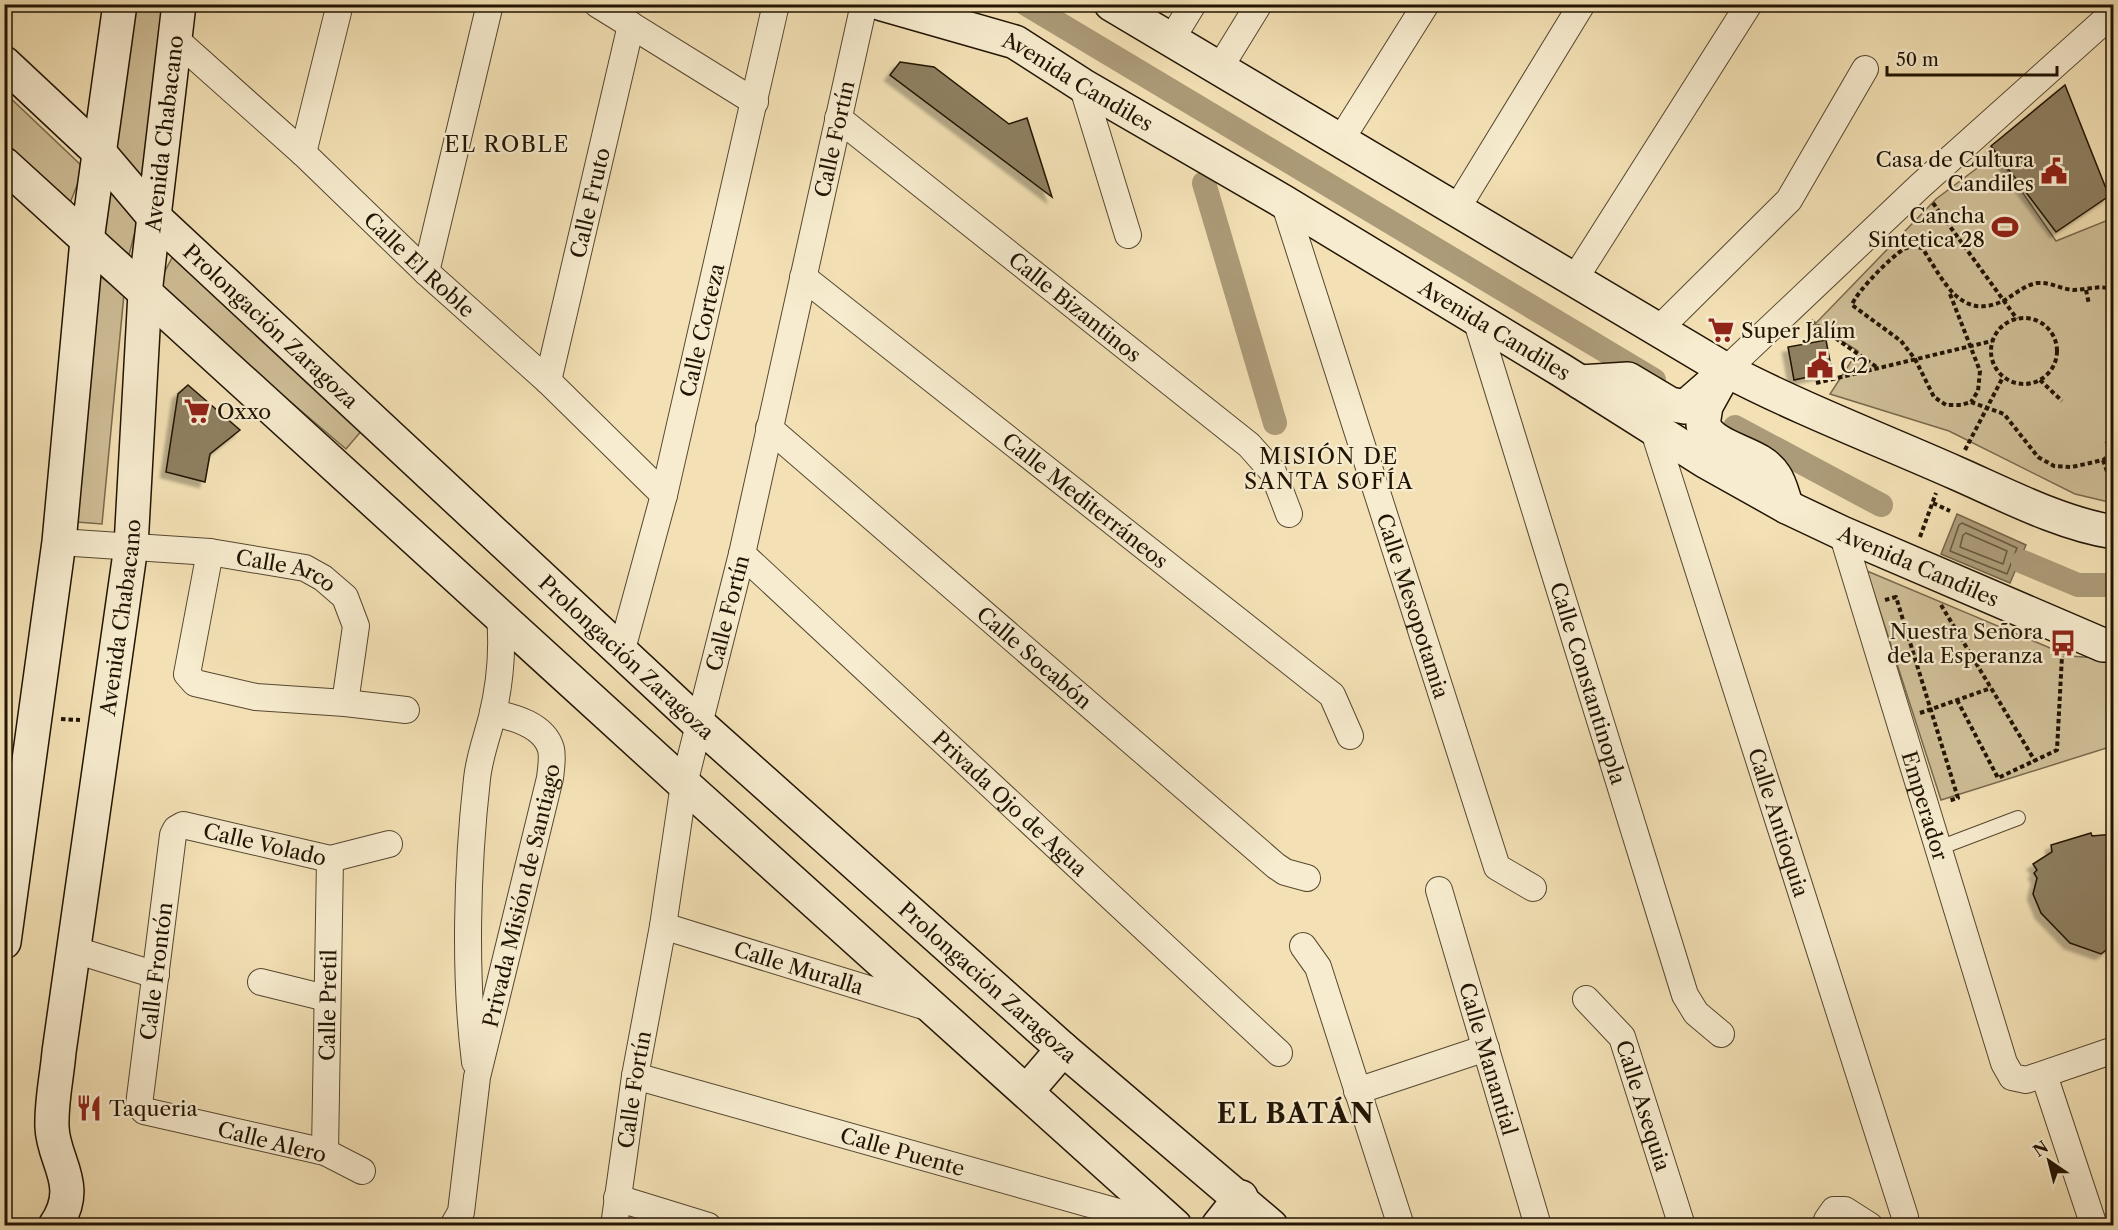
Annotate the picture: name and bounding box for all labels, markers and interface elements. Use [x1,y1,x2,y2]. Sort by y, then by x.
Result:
street label: Avenida Candiles [999,26,1158,136]
street label: Avenida Chabacano [140,34,188,234]
scale bar [1887,39,2056,77]
text: 50 m [1896,49,1939,71]
street label: Calle Fortín [809,78,859,200]
district label: EL ROBLE [444,131,570,158]
street label: Calle Fruto [565,145,615,261]
place label: Casa de Cultura Candiles [1875,147,2035,196]
public building icon: Casa de Cultura Candiles [2039,156,2069,186]
place label: Cancha Sintetica 28 [1868,203,1986,252]
street label: Calle El Roble [359,207,480,322]
sports icon: Cancha Sintetica 28 [1990,212,2020,242]
street label: Prolongación Zaragoza [178,238,364,414]
street label: Calle Bizantinos [1004,246,1146,367]
street label: Calle Corteza [674,260,729,399]
street label: Avenida Candiles [1414,274,1575,385]
supermarket icon: Super Jalím [1706,315,1736,345]
place label: Super Jalím [1741,318,1856,343]
public building icon: C2 [1805,350,1835,380]
place label: C2 [1840,353,1868,378]
supermarket icon: Oxxo [182,396,212,426]
place label: Oxxo [217,399,271,424]
street label: Calle Mediterráneos [998,427,1173,573]
district label: MISIÓN DE SANTA SOFÍA [1244,442,1414,495]
street label: Calle Mesopotamia [1372,510,1455,702]
street label: Avenida Chabacano [94,518,145,718]
street label: Avenida Candiles [1834,520,2003,611]
street label: Calle Arco [234,544,342,597]
street label: Calle Fortín [701,552,754,674]
street label: Prolongación Zaragoza [534,569,720,745]
street label: Calle Constantinopla [1546,579,1632,788]
street label: Calle Socabón [972,601,1097,714]
place label: Nuestra Señora de la Esperanza [1887,619,2044,668]
bus stop icon: Nuestra Señora de la Esperanza [2048,628,2078,658]
street label: Privada Ojo de Agua [928,725,1093,882]
street label: Calle Antioquia [1743,745,1815,901]
street label: Emperador [1897,748,1954,863]
street label: Privada Misión de Santiago [477,762,564,1030]
street label: Calle Volado [201,818,329,870]
street label: Prolongación Zaragoza [894,896,1083,1068]
street label: Calle Frontón [135,901,177,1041]
street label: Calle Muralla [731,936,868,1000]
street label: Calle Pretil [314,949,341,1061]
street label: Calle Manantial [1454,980,1523,1138]
street label: Calle Fortín [613,1029,656,1150]
street label: Calle Asequia [1611,1037,1676,1175]
restaurant icon: Taqueria [74,1093,104,1123]
place label: Taqueria [109,1096,198,1121]
district label: EL BATÁN [1217,1096,1375,1130]
street label: Calle Alero [215,1116,329,1168]
street label: Calle Puente [838,1122,968,1181]
north arrow [2019,1131,2079,1191]
text: N [2029,1136,2052,1161]

